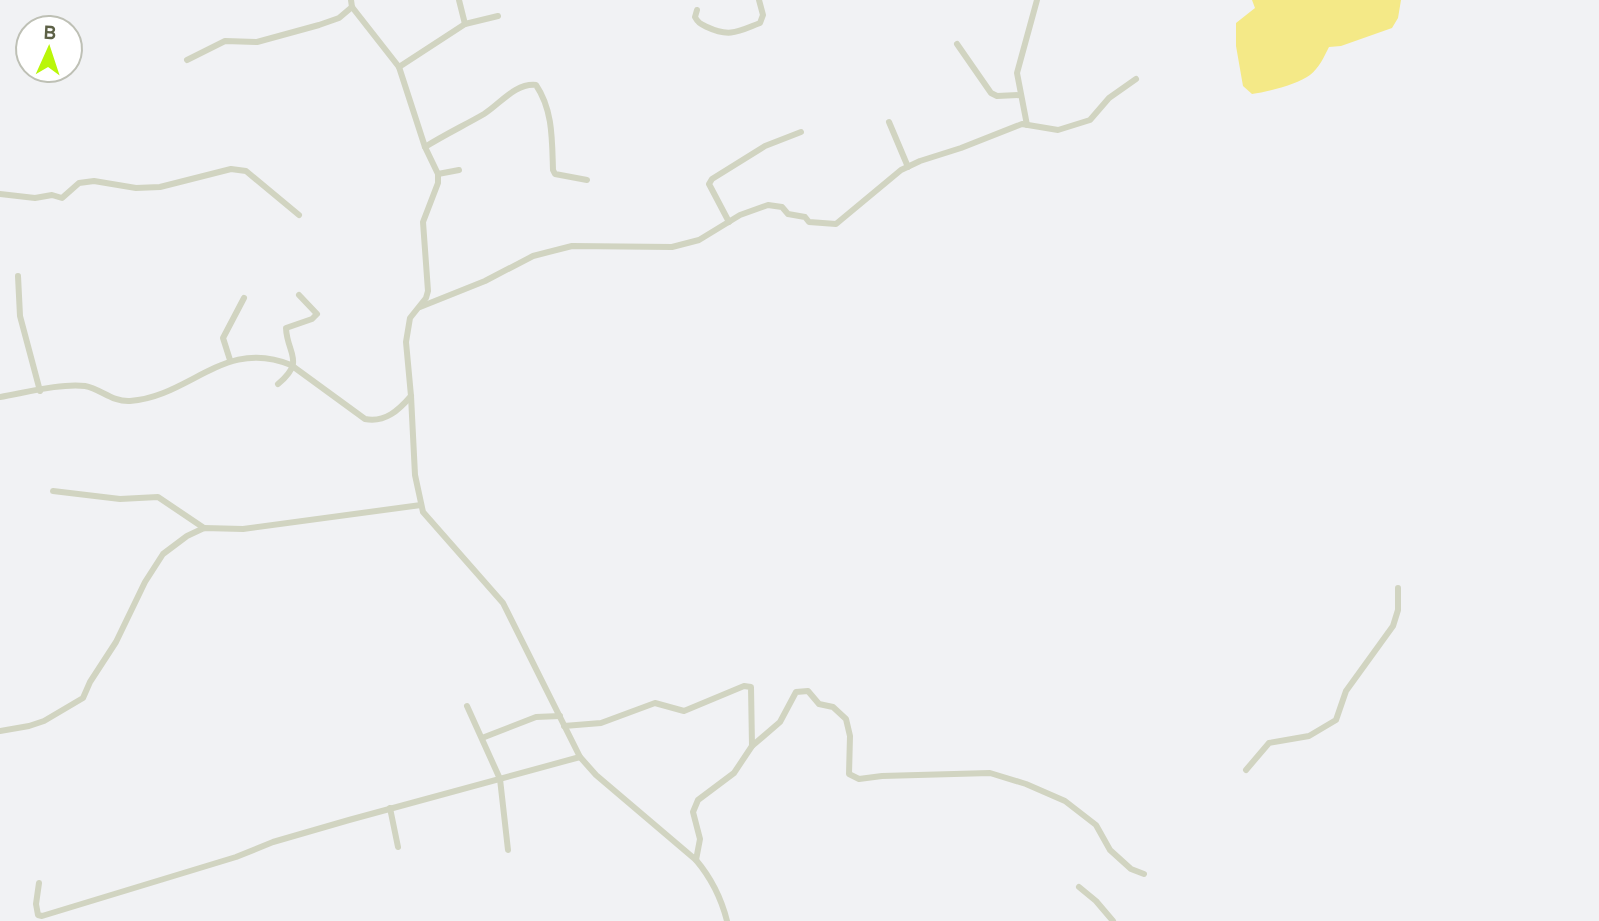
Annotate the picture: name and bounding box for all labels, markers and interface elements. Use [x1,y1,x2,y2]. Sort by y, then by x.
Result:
north arrow [14,14,84,84]
text: B [43,22,57,46]

